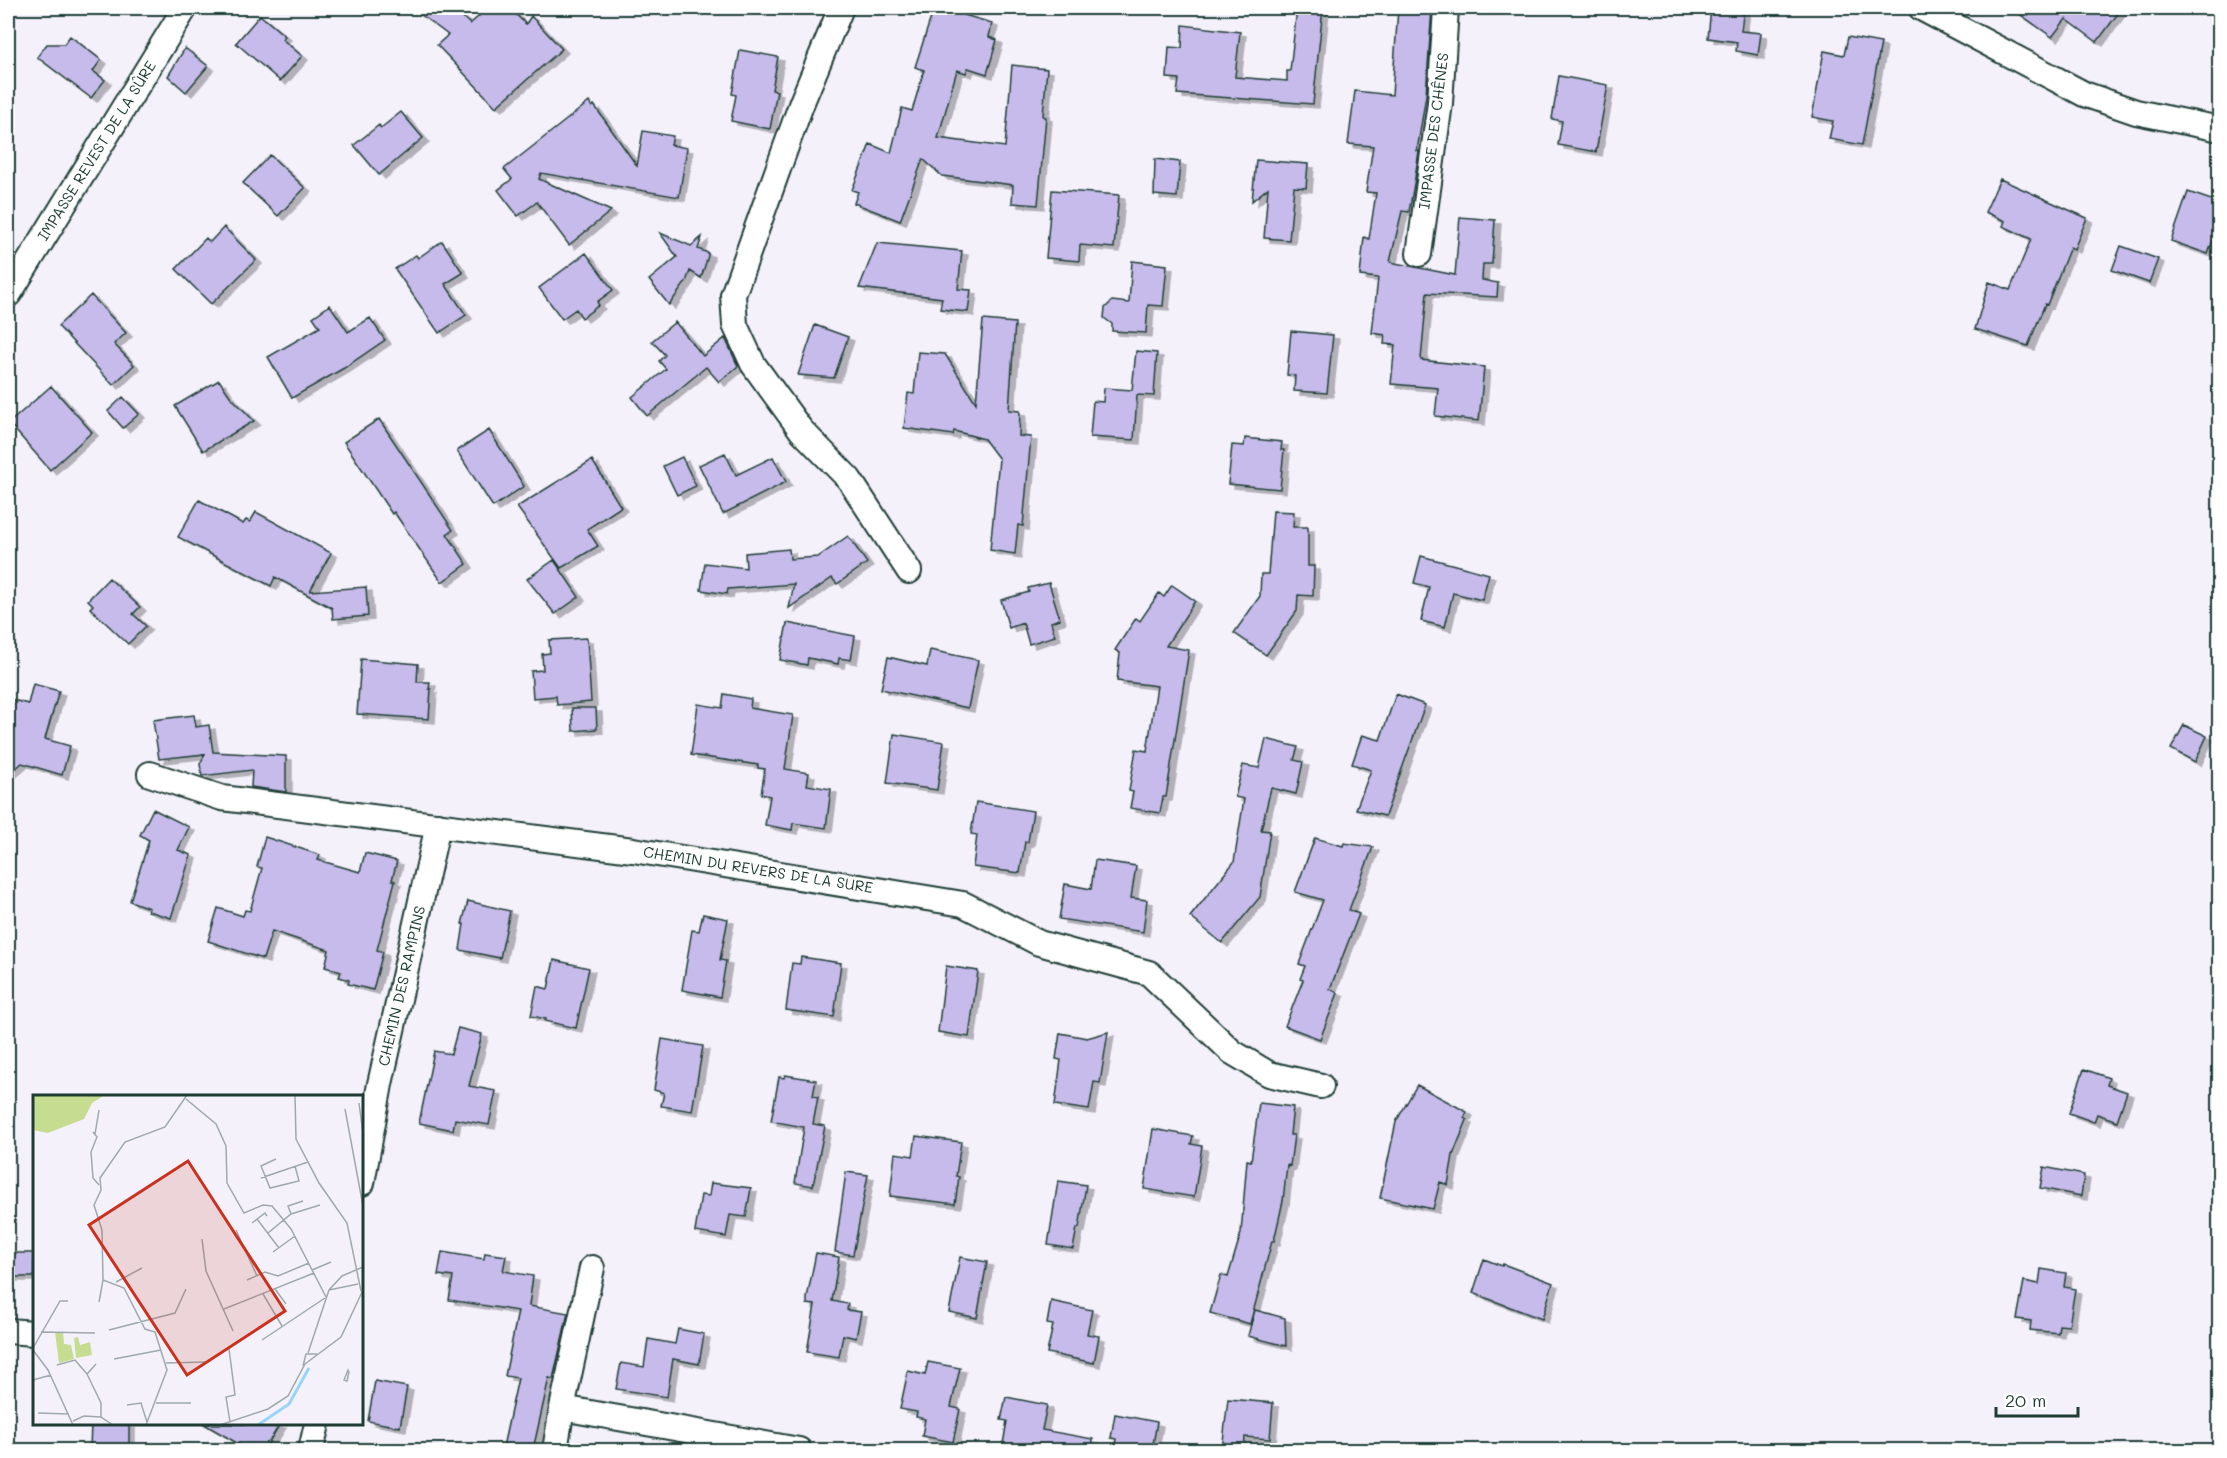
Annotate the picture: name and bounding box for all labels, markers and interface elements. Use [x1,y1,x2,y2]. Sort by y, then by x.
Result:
street label: IMPASSE DES CHÊNES [1413,52,1453,210]
street label: IMPASSE REVEST DE LA SÛRE [32,56,160,244]
street label: CHEMIN DU REVERS DE LA SURE [642,841,875,897]
street label: CHEMIN DES RAMPINS [373,904,429,1068]
inset map [33,1095,363,1425]
scale bar [1996,1380,2078,1418]
text: 20 m [2005,1388,2046,1412]

